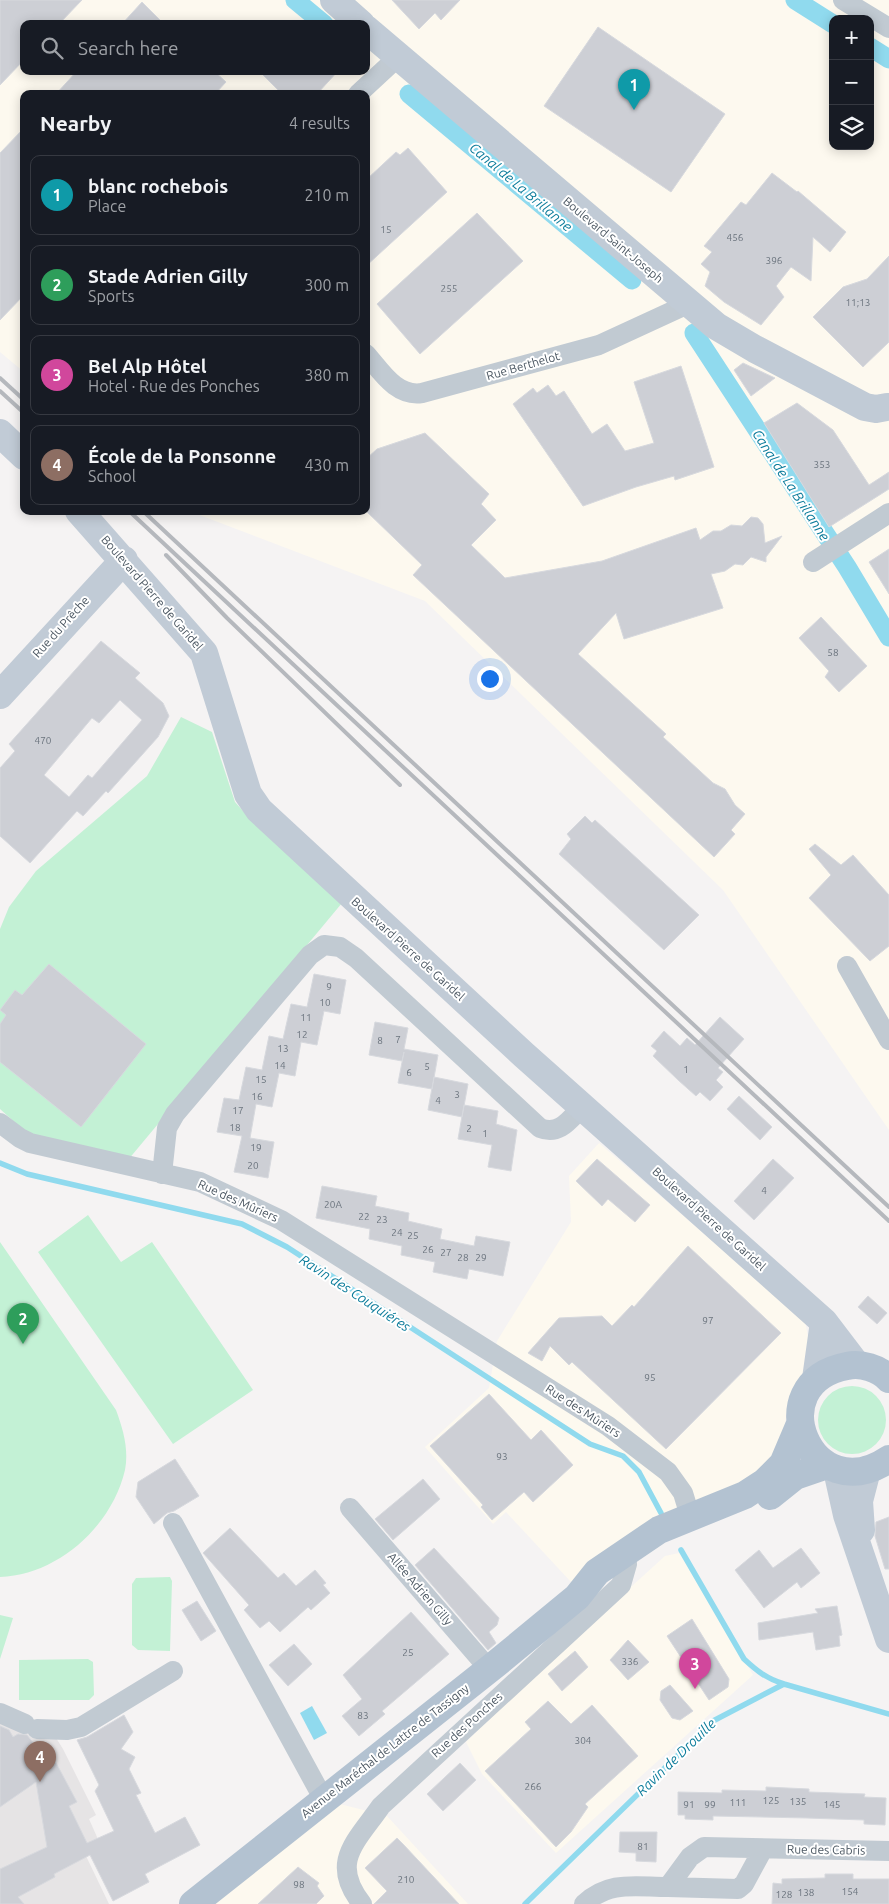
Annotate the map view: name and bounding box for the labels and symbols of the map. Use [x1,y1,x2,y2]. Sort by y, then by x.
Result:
pin: 1 [618,69,650,110]
water label: Canal de La Brillanne [466,139,576,235]
street label: Boulevard Saint-Joseph [561,194,666,285]
house number: 15 [380,224,392,235]
house number: 456 [727,232,744,243]
house number: 396 [766,255,783,266]
house number: 255 [441,283,457,294]
house number: 11;13 [845,297,871,308]
street label: Rue Berthelot [485,349,561,382]
water label: Canal de La Brillanne [749,426,833,544]
house number: 353 [814,459,830,470]
street label: Boulevard Pierre de Garidel [99,533,206,653]
street label: Rue du Prêche [30,593,91,660]
house number: 58 [827,647,839,658]
your location [477,666,503,692]
house number: 470 [35,735,52,746]
street label: Boulevard Pierre de Garidel [349,894,468,1003]
house number: 9 [326,981,332,992]
house number: 10 [319,997,331,1008]
house number: 11 [300,1012,312,1023]
house number: 12 [296,1029,308,1040]
house number: 7 [395,1034,401,1045]
house number: 8 [377,1035,383,1046]
house number: 13 [277,1043,289,1054]
house number: 14 [274,1060,286,1071]
house number: 5 [424,1061,430,1072]
house number: 1 [683,1064,689,1075]
house number: 6 [406,1067,412,1078]
house number: 15 [255,1074,267,1085]
house number: 3 [454,1089,460,1100]
house number: 16 [251,1091,263,1102]
house number: 4 [435,1095,441,1106]
house number: 17 [232,1105,244,1116]
house number: 18 [229,1122,241,1133]
house number: 2 [466,1123,472,1134]
house number: 1 [482,1128,488,1139]
house number: 19 [250,1142,262,1153]
house number: 20 [247,1160,259,1171]
street label: Boulevard Pierre de Garidel [650,1164,769,1273]
street label: Rue des Mûriers [196,1177,280,1224]
house number: 4 [761,1185,767,1196]
house number: 20A [324,1199,342,1210]
house number: 22 [358,1211,370,1222]
house number: 23 [376,1214,388,1225]
house number: 24 [391,1227,403,1238]
house number: 25 [407,1230,419,1241]
house number: 26 [422,1244,434,1255]
house number: 27 [440,1247,452,1258]
water label: Ravin des Couquiéres [297,1251,413,1335]
house number: 28 [457,1252,469,1263]
house number: 29 [475,1252,487,1263]
pin: 2 [7,1303,39,1344]
house number: 97 [702,1315,714,1326]
house number: 95 [644,1372,656,1383]
street label: Rue des Mûriers [543,1382,623,1440]
house number: 93 [496,1451,508,1462]
street label: Allée Adrien Gilly [385,1550,455,1628]
house number: 25 [402,1647,414,1658]
pin: 3 [679,1648,711,1689]
house number: 336 [622,1656,639,1667]
street label: Avenue Maréchal de Lattre de Tassigny [298,1681,471,1820]
street label: Rue des Ponches [429,1690,505,1760]
house number: 83 [357,1710,369,1721]
water label: Ravin de Drouille [633,1715,719,1799]
house number: 304 [575,1735,592,1746]
pin: 4 [24,1741,56,1782]
house number: 266 [525,1781,542,1792]
house number: 125 [763,1795,779,1806]
house number: 135 [790,1796,806,1807]
house number: 111 [730,1797,746,1808]
house number: 91 [683,1799,695,1810]
house number: 99 [704,1799,716,1810]
house number: 145 [824,1799,840,1810]
house number: 81 [637,1841,649,1852]
street label: Rue des Cabris [787,1842,865,1857]
house number: 210 [398,1874,415,1885]
house number: 98 [293,1879,305,1890]
house number: 154 [842,1886,859,1897]
house number: 138 [798,1887,815,1898]
house number: 128 [776,1889,793,1900]

